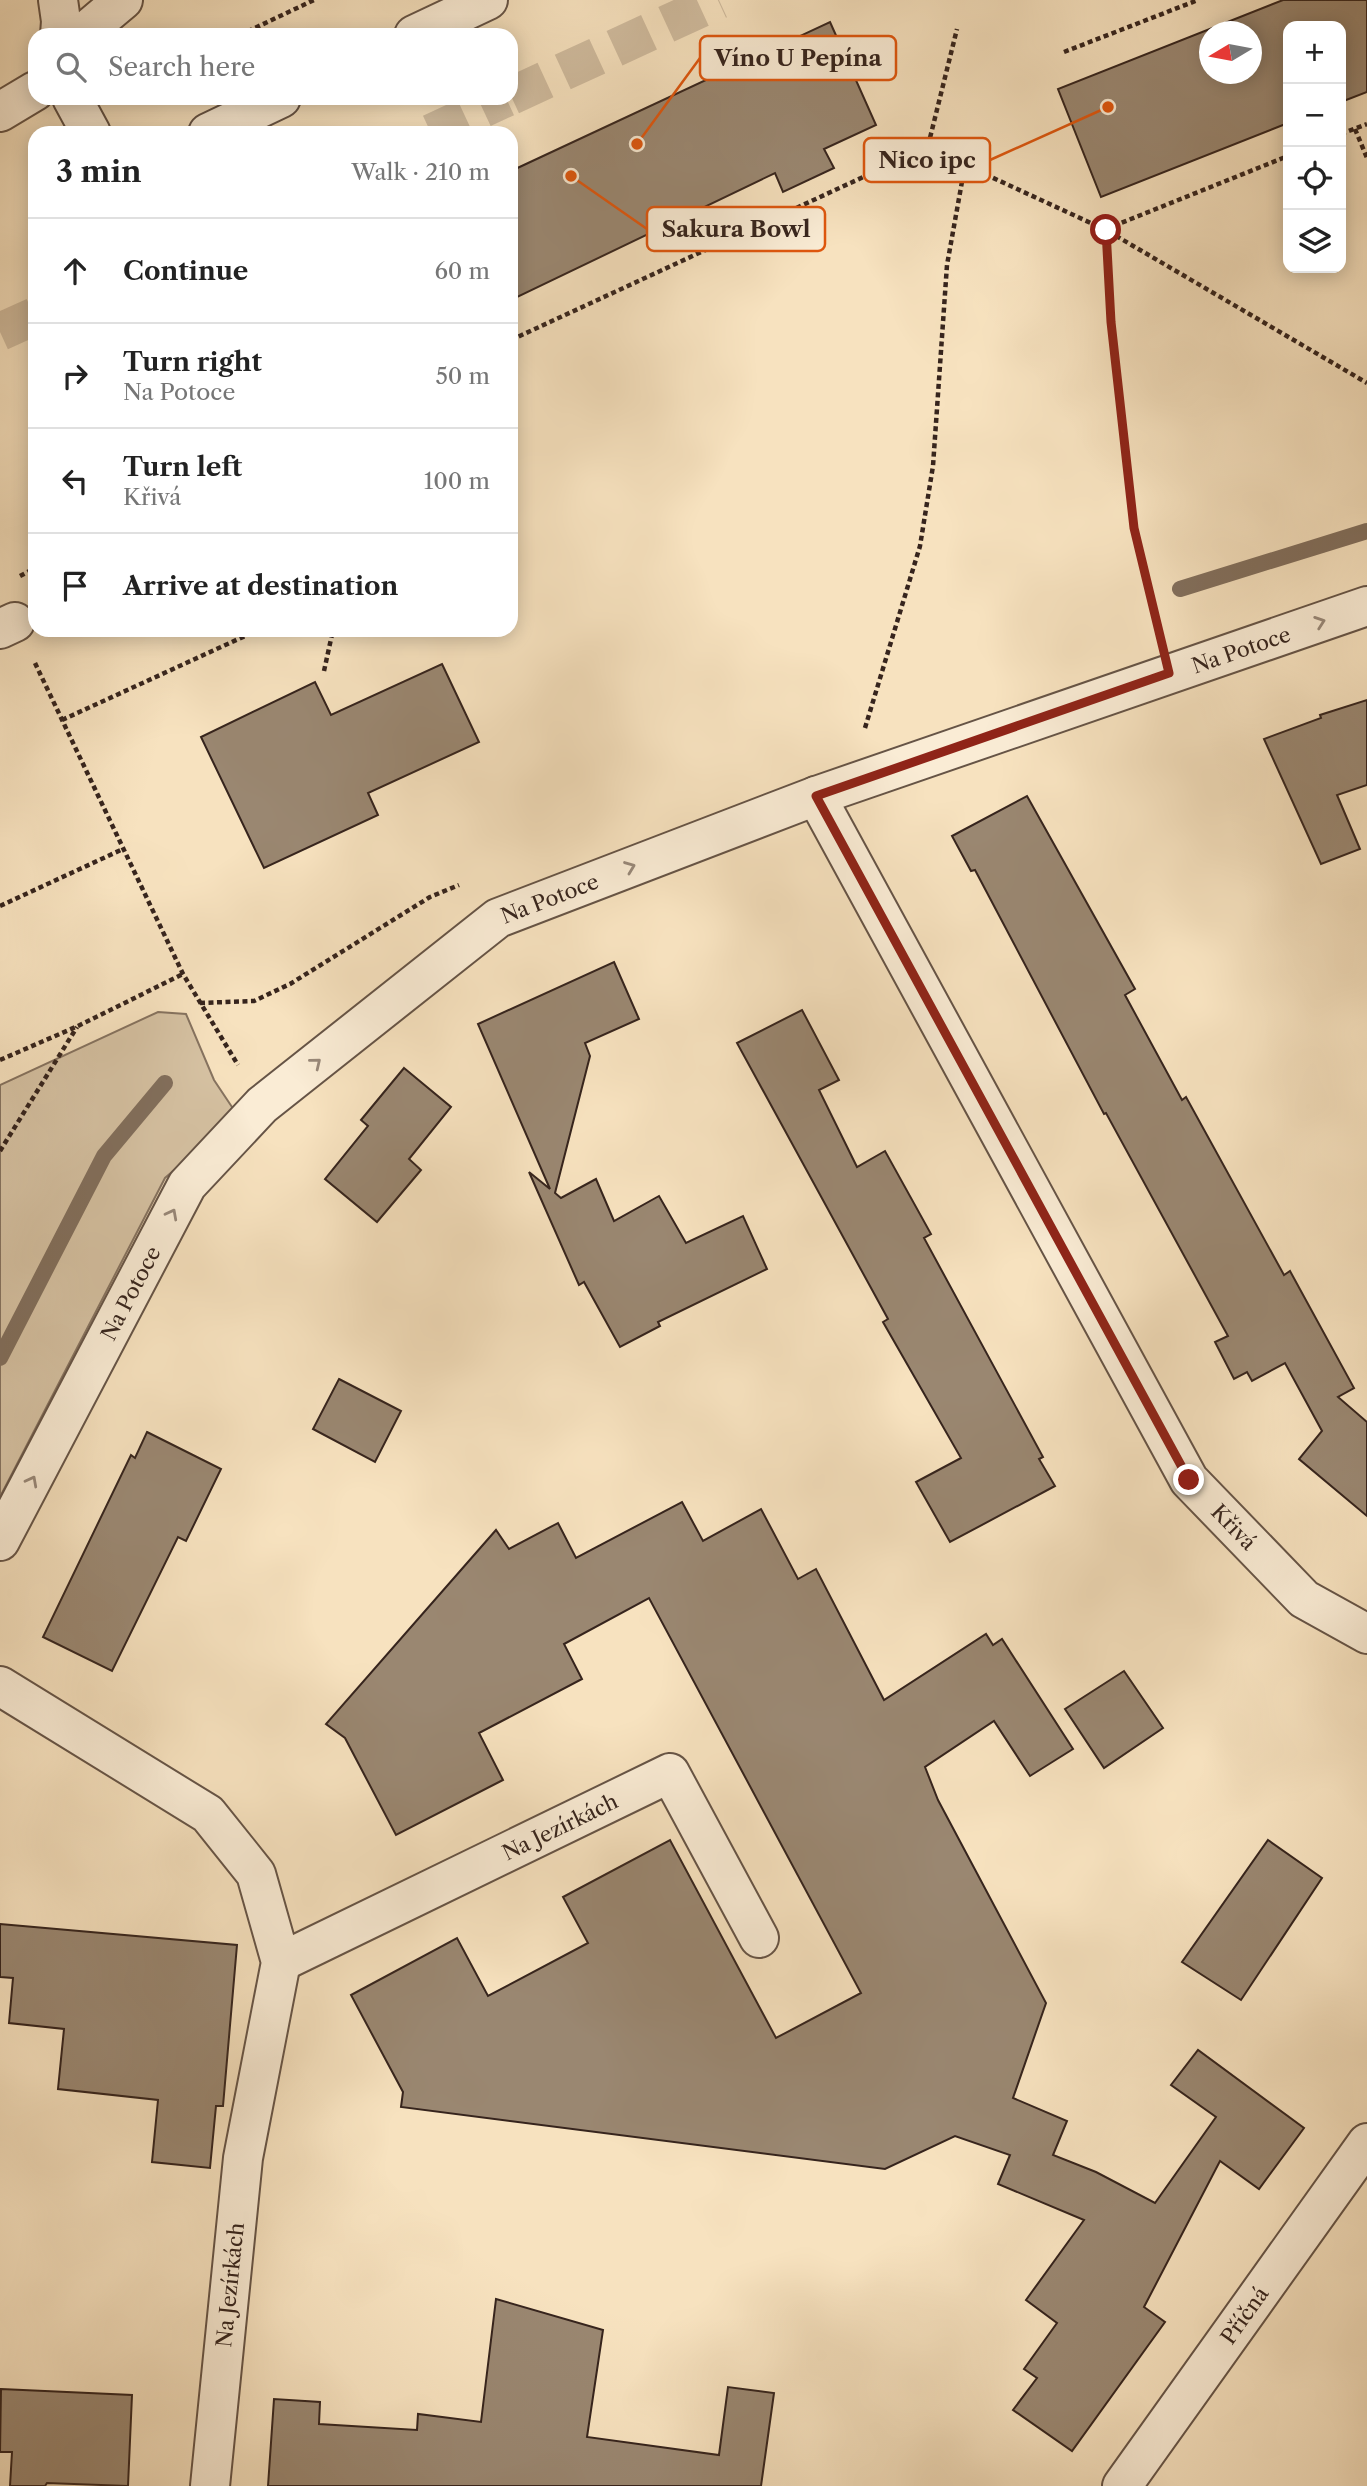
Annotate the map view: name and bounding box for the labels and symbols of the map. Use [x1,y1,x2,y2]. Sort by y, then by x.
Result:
north arrow [1199,21,1262,84]
callout: Víno U Pepína [700,36,896,80]
text: Víno U Pepína [713,44,883,72]
callout: Nico ipc [864,138,990,182]
text: Nico ipc [878,146,976,174]
callout: Sakura Bowl [647,207,825,251]
route start [1090,214,1121,245]
text: Sakura Bowl [661,215,811,243]
one-way arrow [1314,616,1326,630]
street label: Na Potoce [1188,621,1294,678]
one-way arrow [624,861,636,875]
street label: Na Potoce [497,868,602,928]
one-way arrow [308,1058,320,1071]
one-way arrow [163,1209,177,1221]
street label: Na Potoce [95,1242,165,1344]
route end [1173,1464,1204,1495]
one-way arrow [23,1475,37,1488]
street label: Křivá [1207,1499,1262,1555]
street label: Na Jezírkách [498,1788,622,1865]
street label: Na Jezírkách [211,2221,249,2349]
street label: Příčná [1215,2281,1274,2349]

